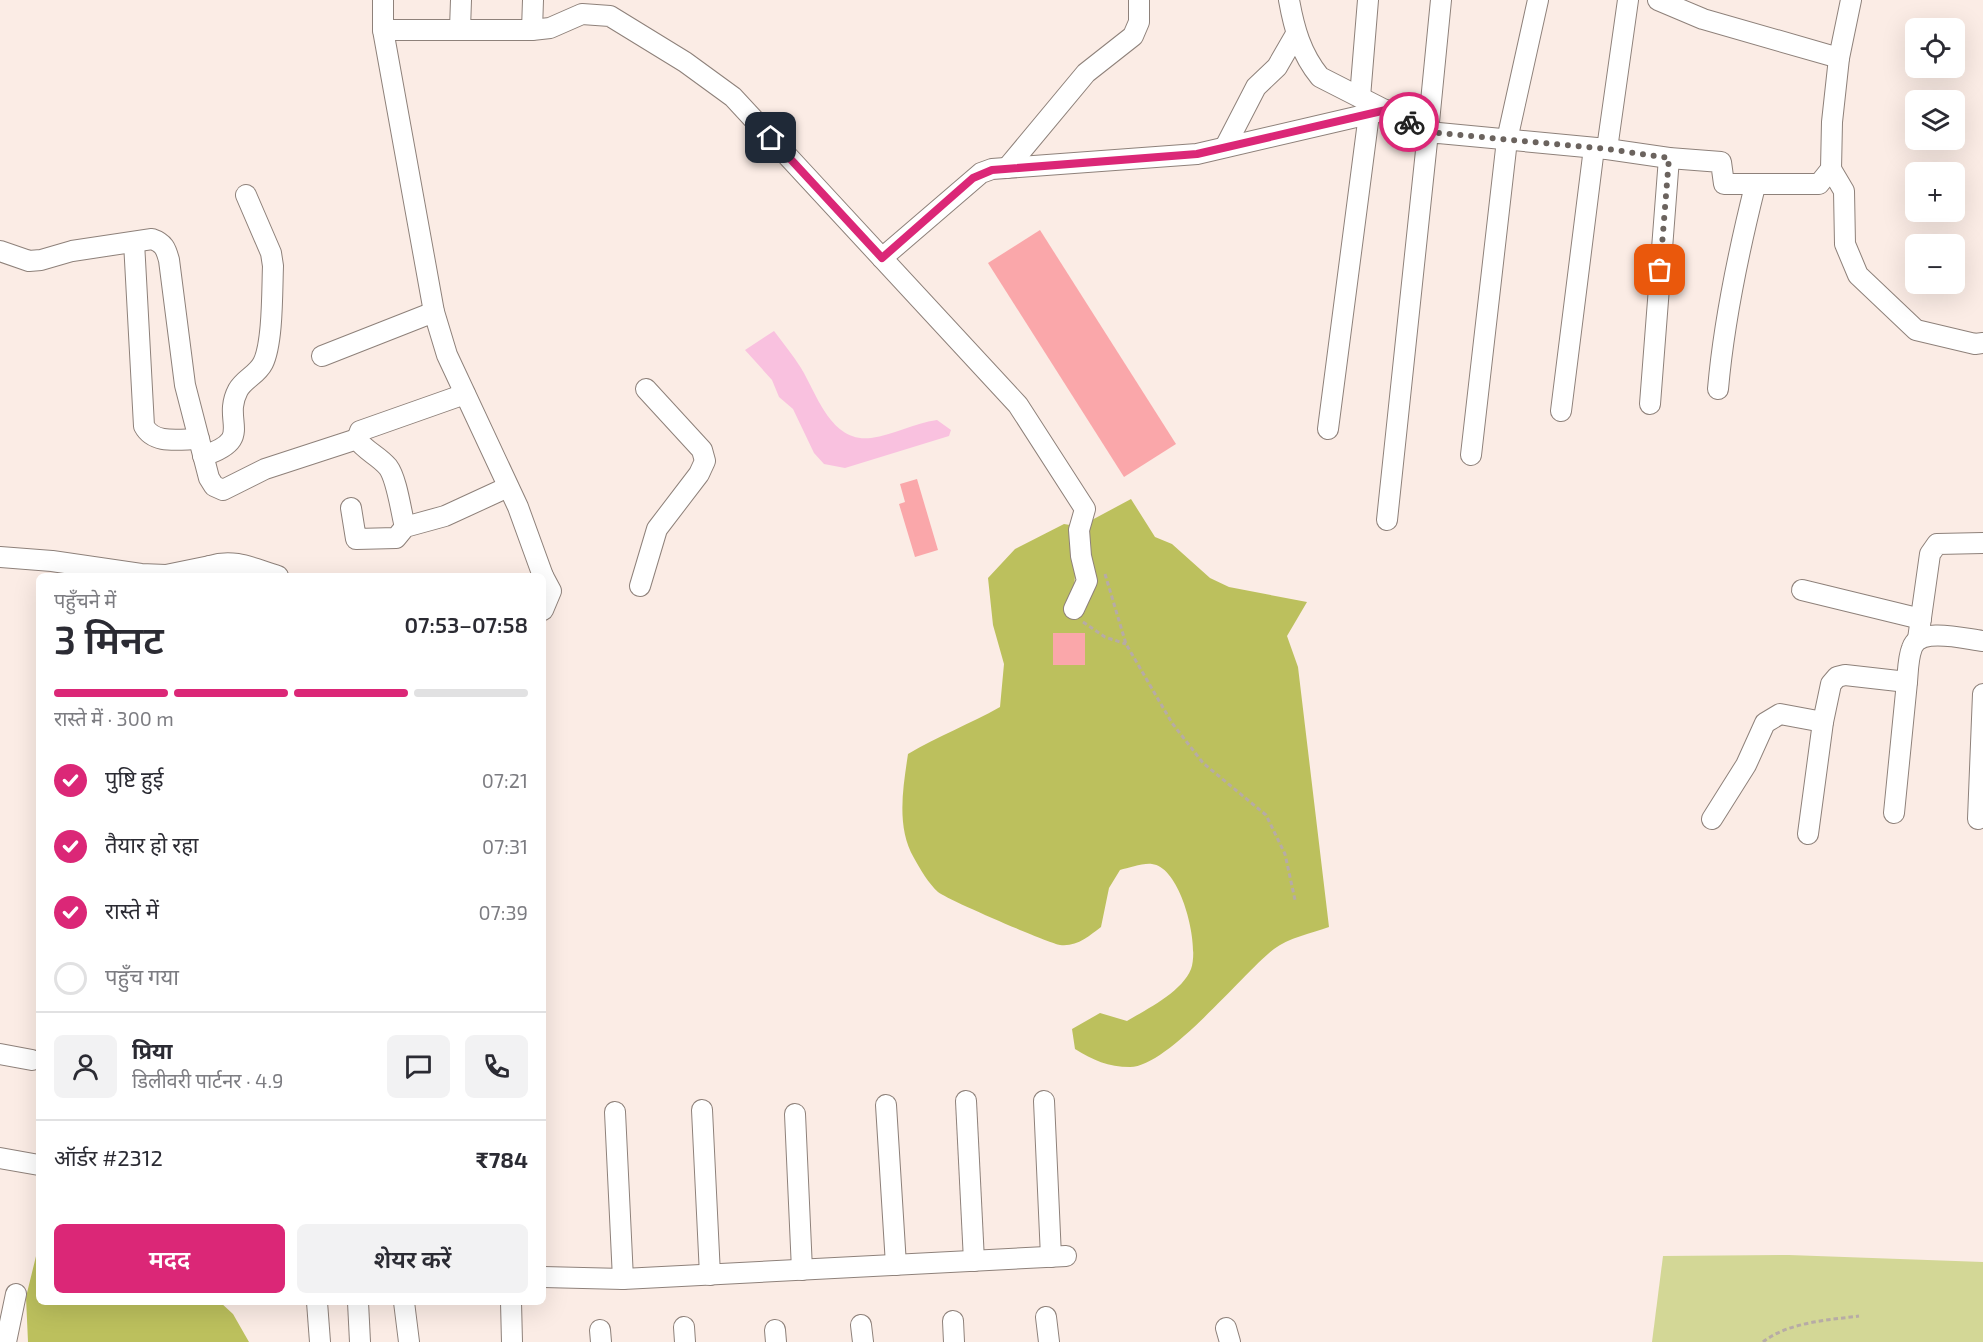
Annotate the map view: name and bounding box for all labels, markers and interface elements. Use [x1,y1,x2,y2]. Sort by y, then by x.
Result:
map controls [1905,18,1965,294]
button: locate [1905,18,1965,78]
button: layers [1905,90,1965,150]
courier [1379,92,1439,152]
icon: bike [1393,106,1426,139]
pin [745,112,796,163]
icon: home [754,121,787,154]
button: + [1905,162,1965,222]
button: − [1905,234,1965,294]
pin [1634,244,1685,295]
icon: bag [1643,253,1676,286]
text: पहुँचने में [54,588,116,612]
text: 07:53–07:58 [404,611,528,637]
text: 3 मिनट [54,615,164,662]
text: रास्ते में · 300 m [54,706,174,730]
icon: check [54,764,87,797]
text: पुष्टि हुई [105,765,163,791]
text: 07:21 [482,768,528,792]
icon: check [54,830,87,863]
text: तैयार हो रहा [105,831,199,857]
text: 07:31 [482,834,528,858]
icon: check [54,896,87,929]
text: रास्ते में [105,897,159,923]
text: 07:39 [478,900,528,924]
text: पहुँच गया [105,963,179,989]
button: person [54,1035,117,1098]
button: chat [387,1035,450,1098]
button: phone [465,1035,528,1098]
text: प्रिया [132,1037,172,1063]
text: डिलीवरी पार्टनर · 4.9 [132,1068,283,1092]
text: ऑर्डर #2312 [54,1144,163,1170]
text: ₹784 [476,1146,528,1172]
button: मदद [54,1224,285,1293]
button: शेयर करें [297,1224,528,1293]

